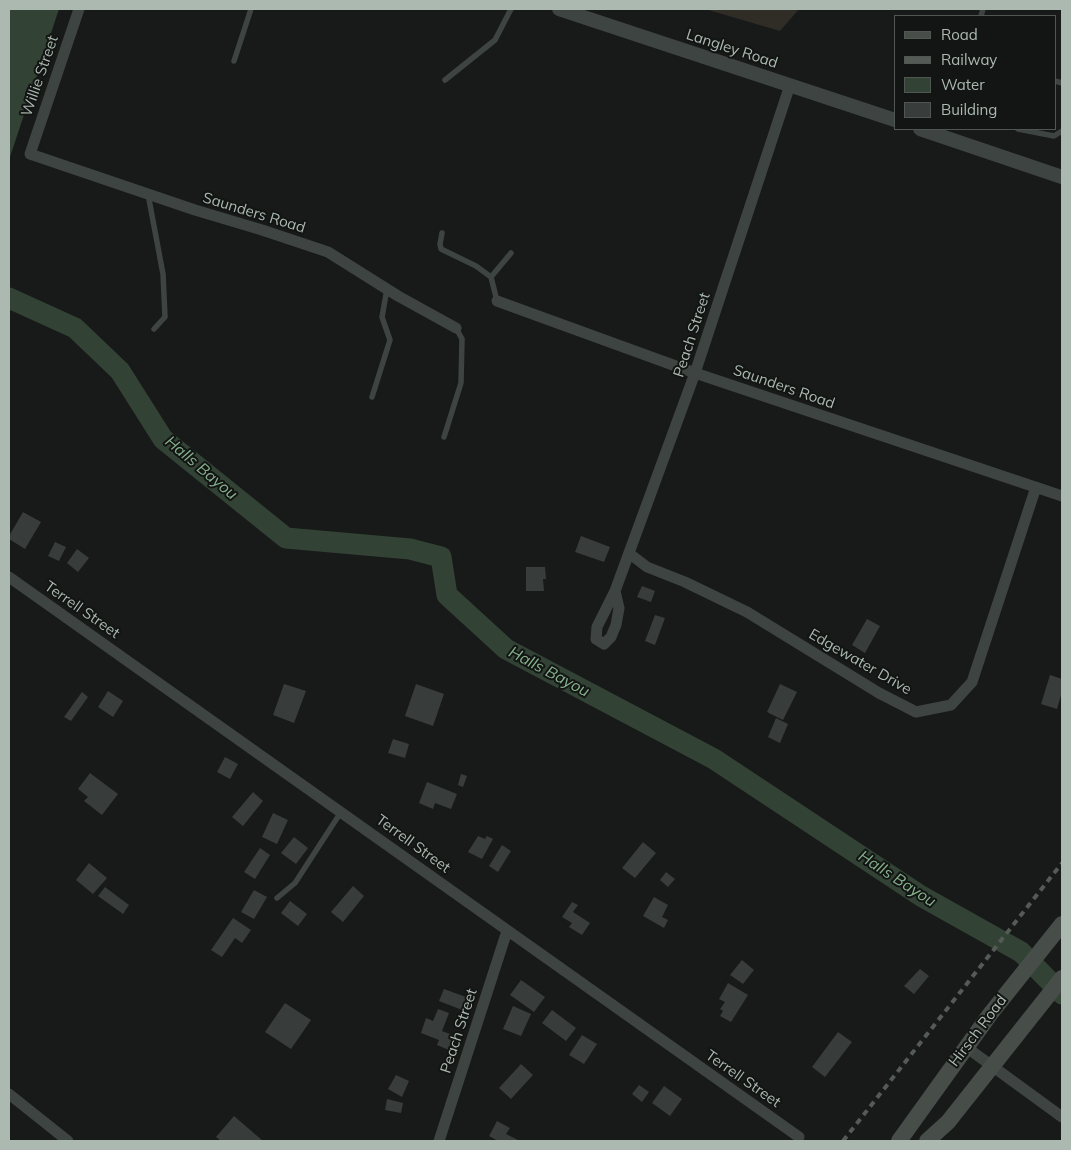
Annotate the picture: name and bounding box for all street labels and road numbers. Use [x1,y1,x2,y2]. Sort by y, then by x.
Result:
street label: Langley Road [684,26,780,72]
street label: Willie Street [18,33,62,119]
street label: Saunders Road [200,189,308,237]
street label: Peach Street [670,290,714,380]
street label: Saunders Road [731,361,837,413]
street label: Terrell Street [41,578,123,642]
street label: Edgewater Drive [805,625,915,699]
street label: Terrell Street [372,811,454,877]
street label: Peach Street [437,986,481,1076]
street label: Hirsch Road [945,992,1011,1070]
street label: Terrell Street [702,1047,784,1111]

